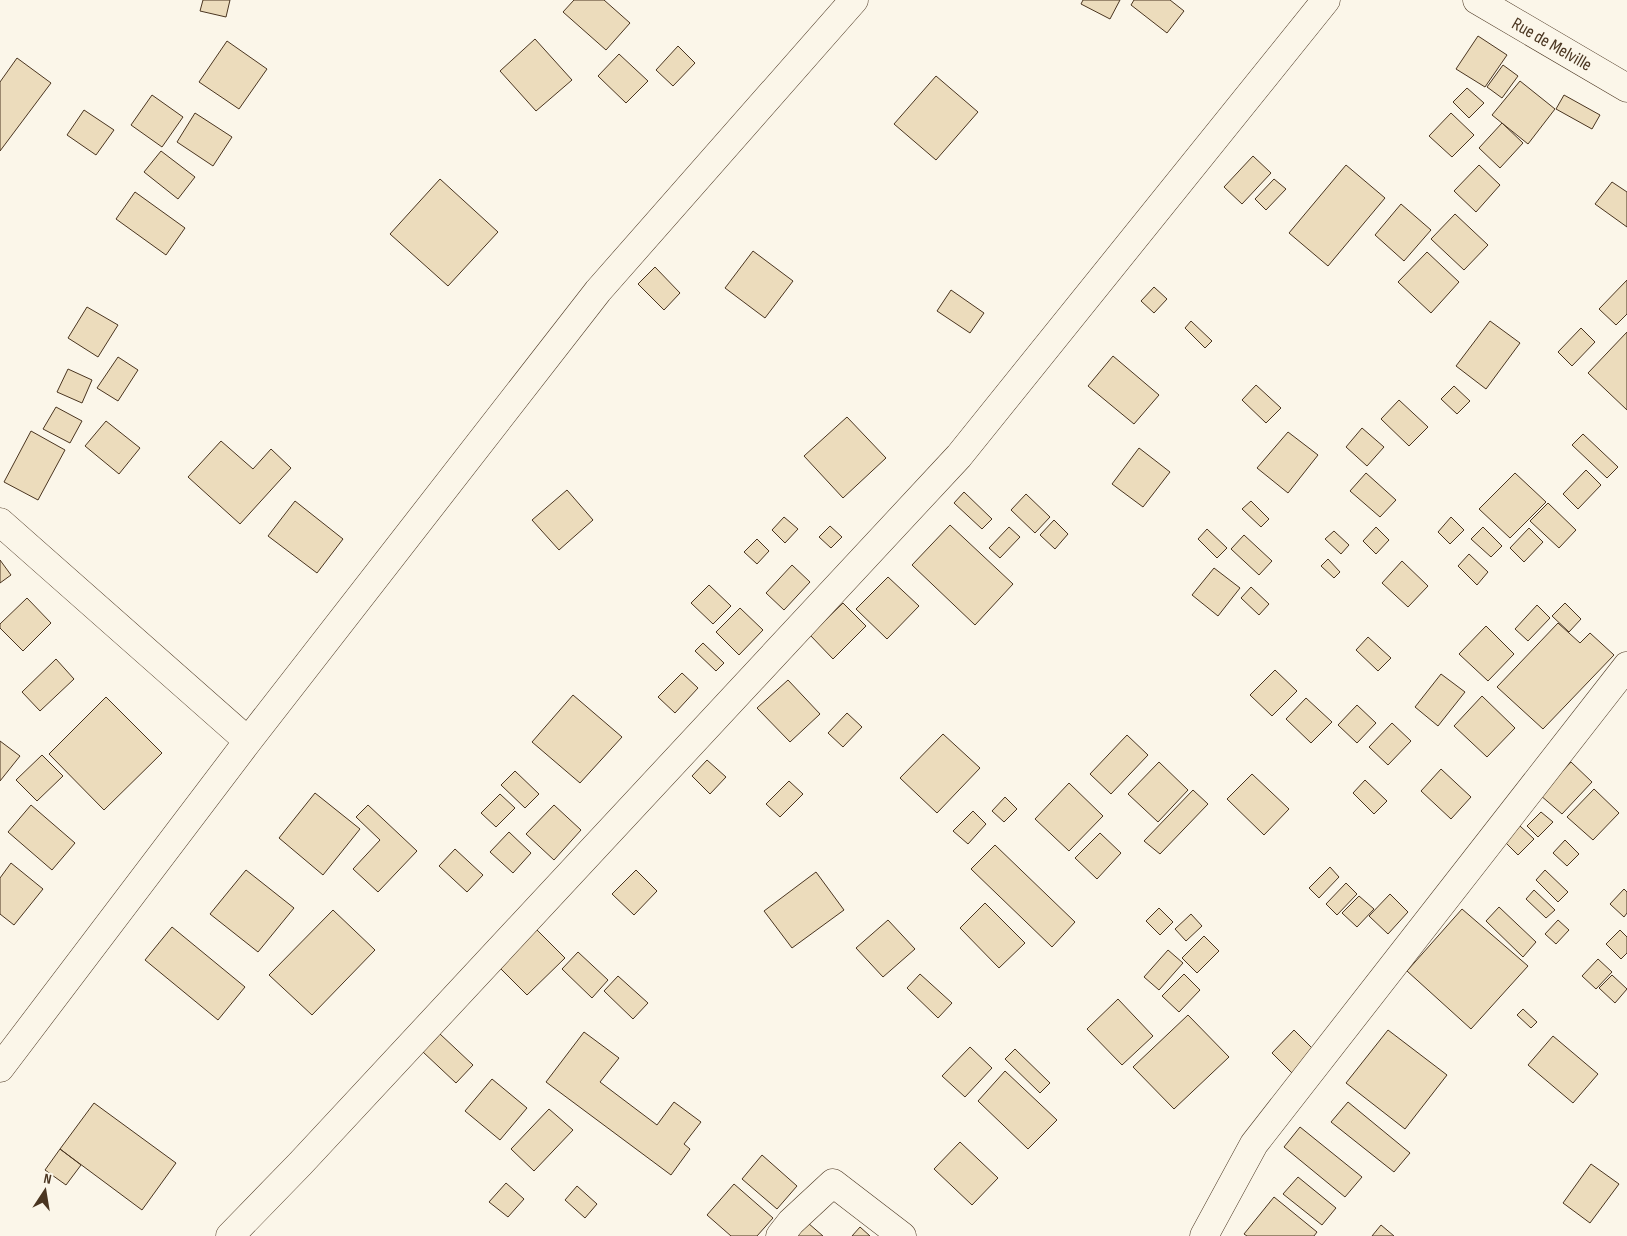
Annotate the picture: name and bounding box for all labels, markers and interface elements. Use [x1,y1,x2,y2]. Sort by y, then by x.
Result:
street label: Rue de Melville [1508,13,1596,76]
north arrow [20,1166,70,1216]
text: N [42,1170,53,1188]

